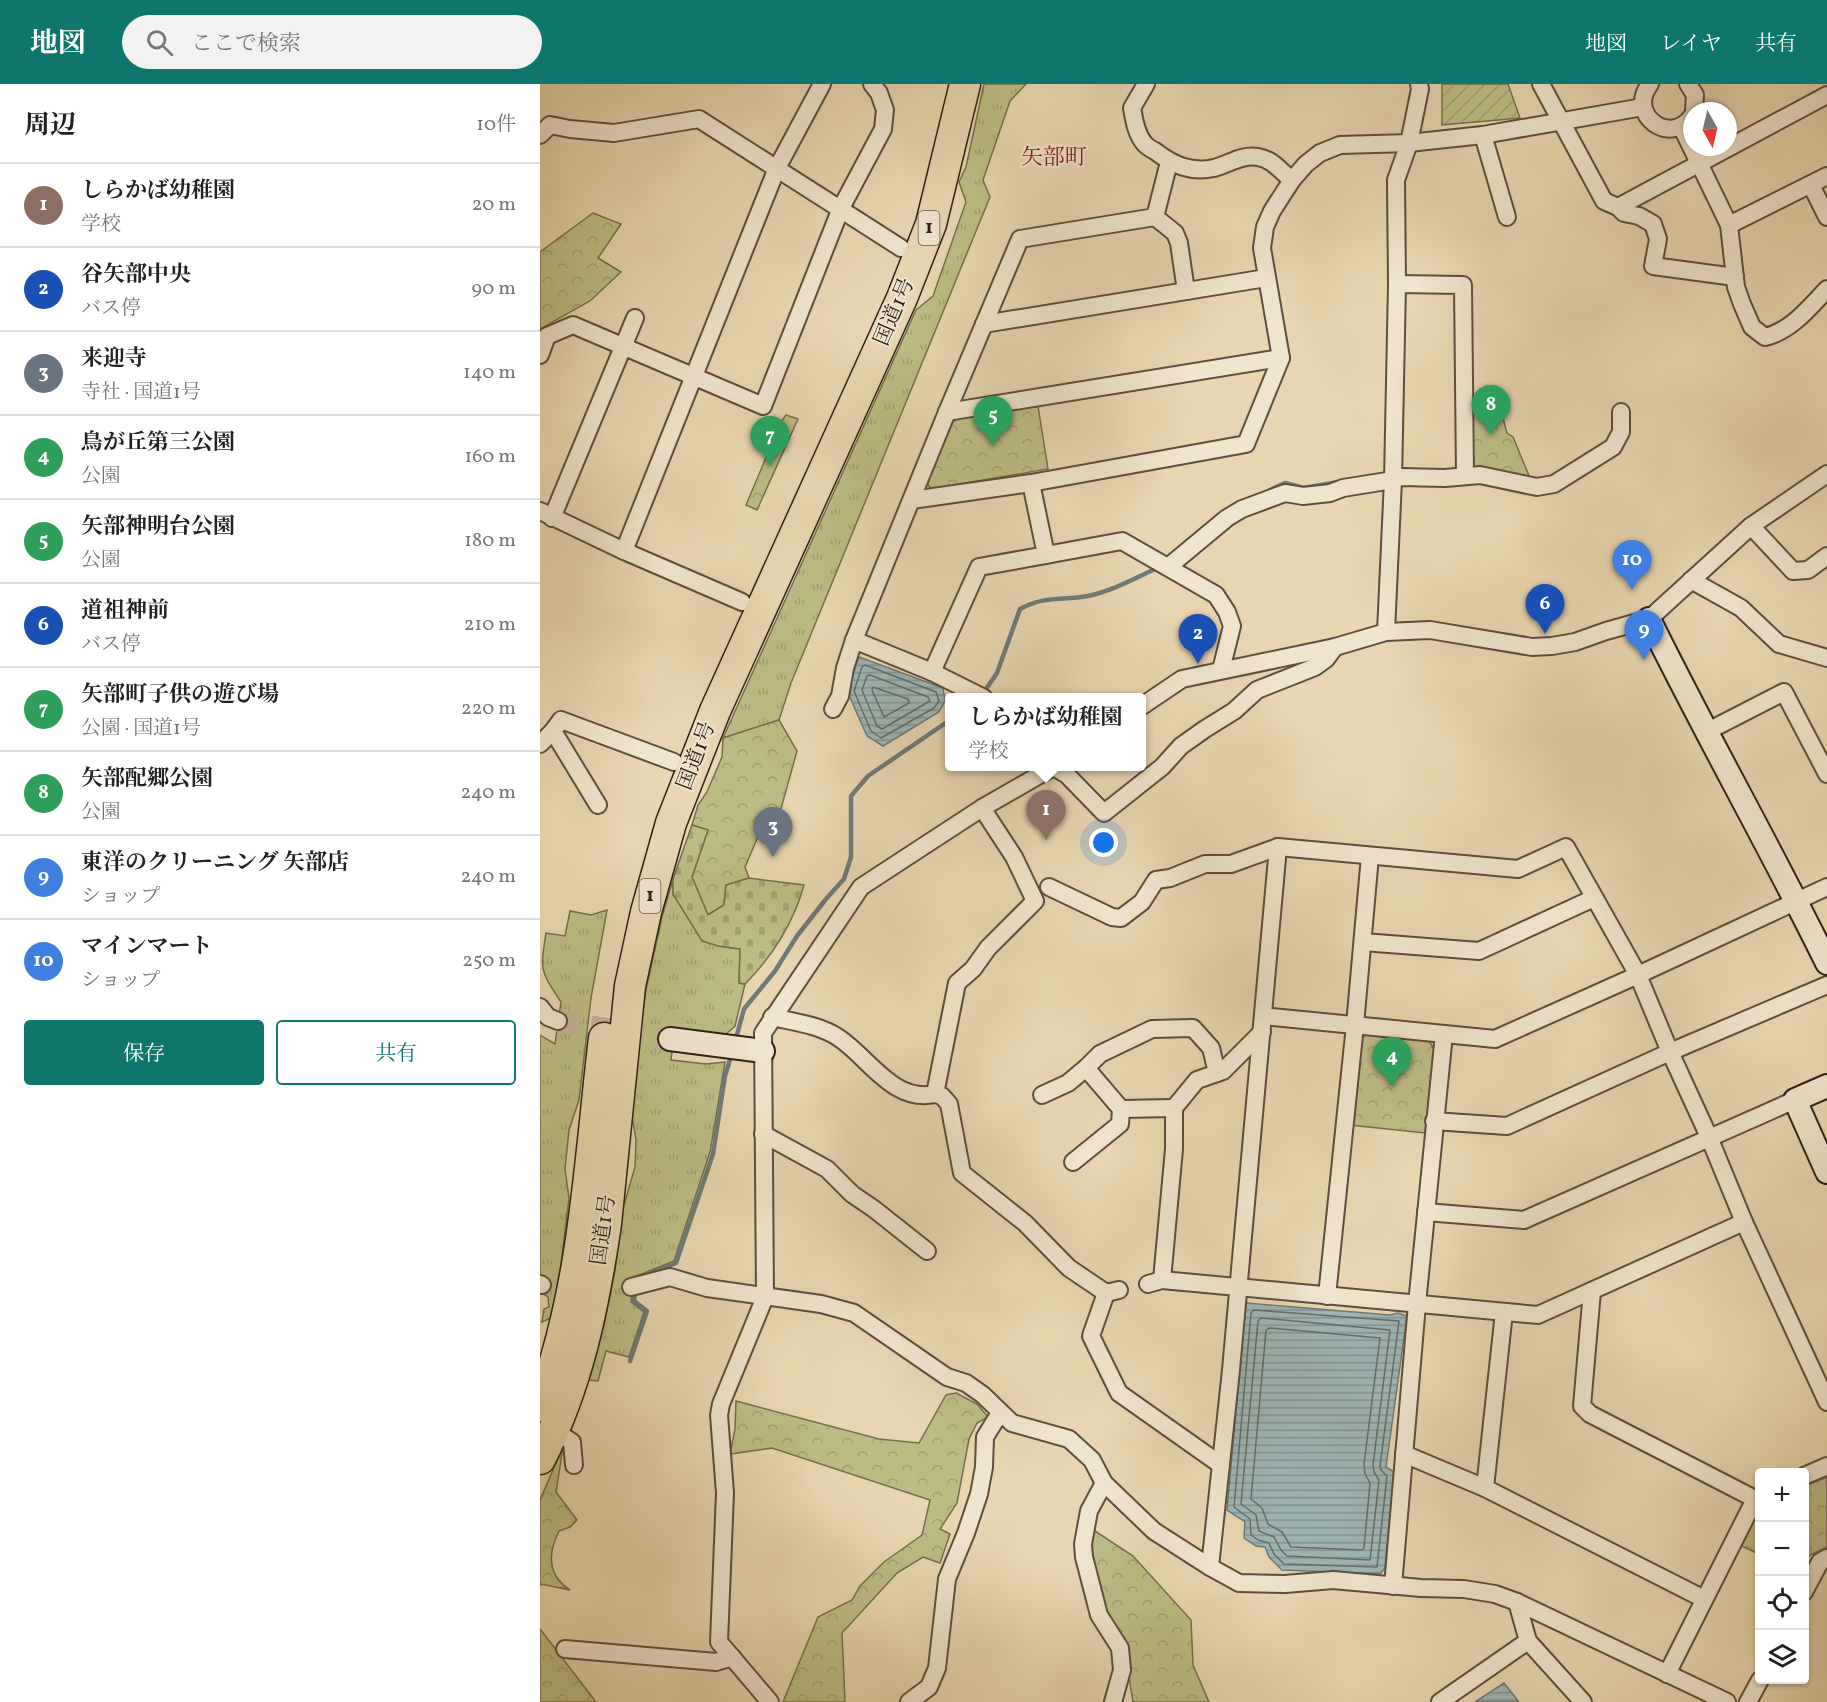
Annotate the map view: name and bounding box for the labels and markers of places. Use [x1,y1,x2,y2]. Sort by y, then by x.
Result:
pin: 8 [1472,386,1510,435]
pin: 5 [974,396,1012,446]
pin: 7 [750,416,790,466]
pin: 10 [1612,540,1652,590]
pin: 6 [1526,584,1564,634]
pin: 9 [1624,610,1664,660]
pin: 2 [1178,614,1218,664]
pin: 1 [1026,790,1066,840]
pin: 3 [754,808,792,857]
pin: 4 [1372,1038,1412,1087]

